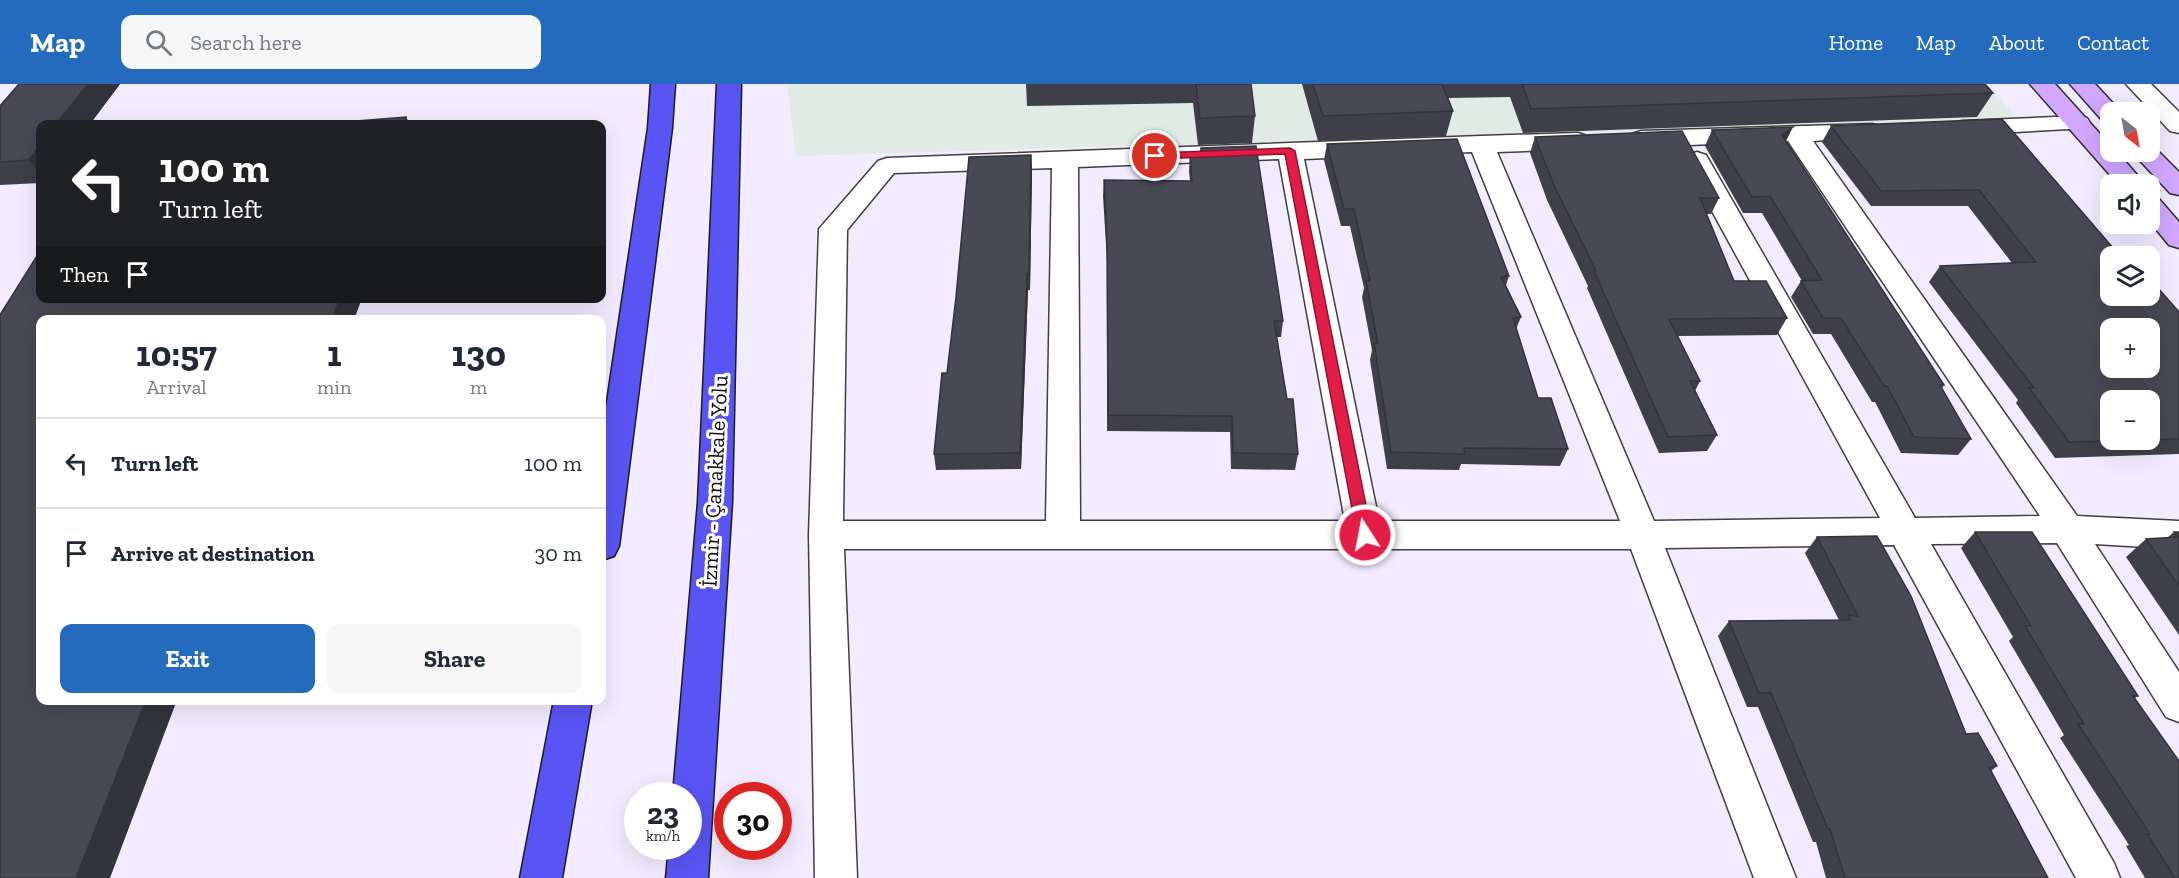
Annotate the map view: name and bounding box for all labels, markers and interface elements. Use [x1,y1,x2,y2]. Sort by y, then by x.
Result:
search box [121,15,541,69]
text: Map [30,26,85,59]
icon: search [142,26,175,59]
text: Search here [190,29,302,56]
text: Home [1829,30,1883,55]
text: Map [1916,30,1956,55]
text: About [1989,30,2044,55]
text: Contact [2077,30,2149,55]
north arrow [2100,102,2160,162]
map controls [2100,102,2160,450]
pin [1129,130,1180,181]
icon: arrive [1138,139,1171,172]
text: 100 m [159,142,269,193]
icon: left [60,144,138,222]
button: sound [2100,174,2160,234]
text: Turn left [159,193,262,225]
button: layers [2100,246,2160,306]
icon: arrive [121,258,154,291]
text: Then [60,261,109,288]
button: + [2100,318,2160,378]
text: 10:57 [136,332,217,375]
text: 1 [327,332,341,375]
text: 130 [451,332,506,375]
street label: İzmir - Çanakkale Yolu [695,374,734,588]
text: Arrival [146,375,207,399]
text: min [317,375,351,399]
text: m [470,375,487,399]
button: − [2100,390,2160,450]
icon: left [60,447,93,480]
text: Turn left [111,450,198,477]
text: 100 m [524,450,582,477]
position arrow [1333,503,1397,567]
icon: arrive [60,537,93,570]
text: Arrive at destination [111,540,314,567]
text: 30 m [535,540,582,567]
button: Exit [60,624,315,693]
button: Share [327,624,582,693]
speed limit sign: 30 [714,782,792,860]
text: 23 [647,796,679,832]
text: km/h [646,827,680,845]

